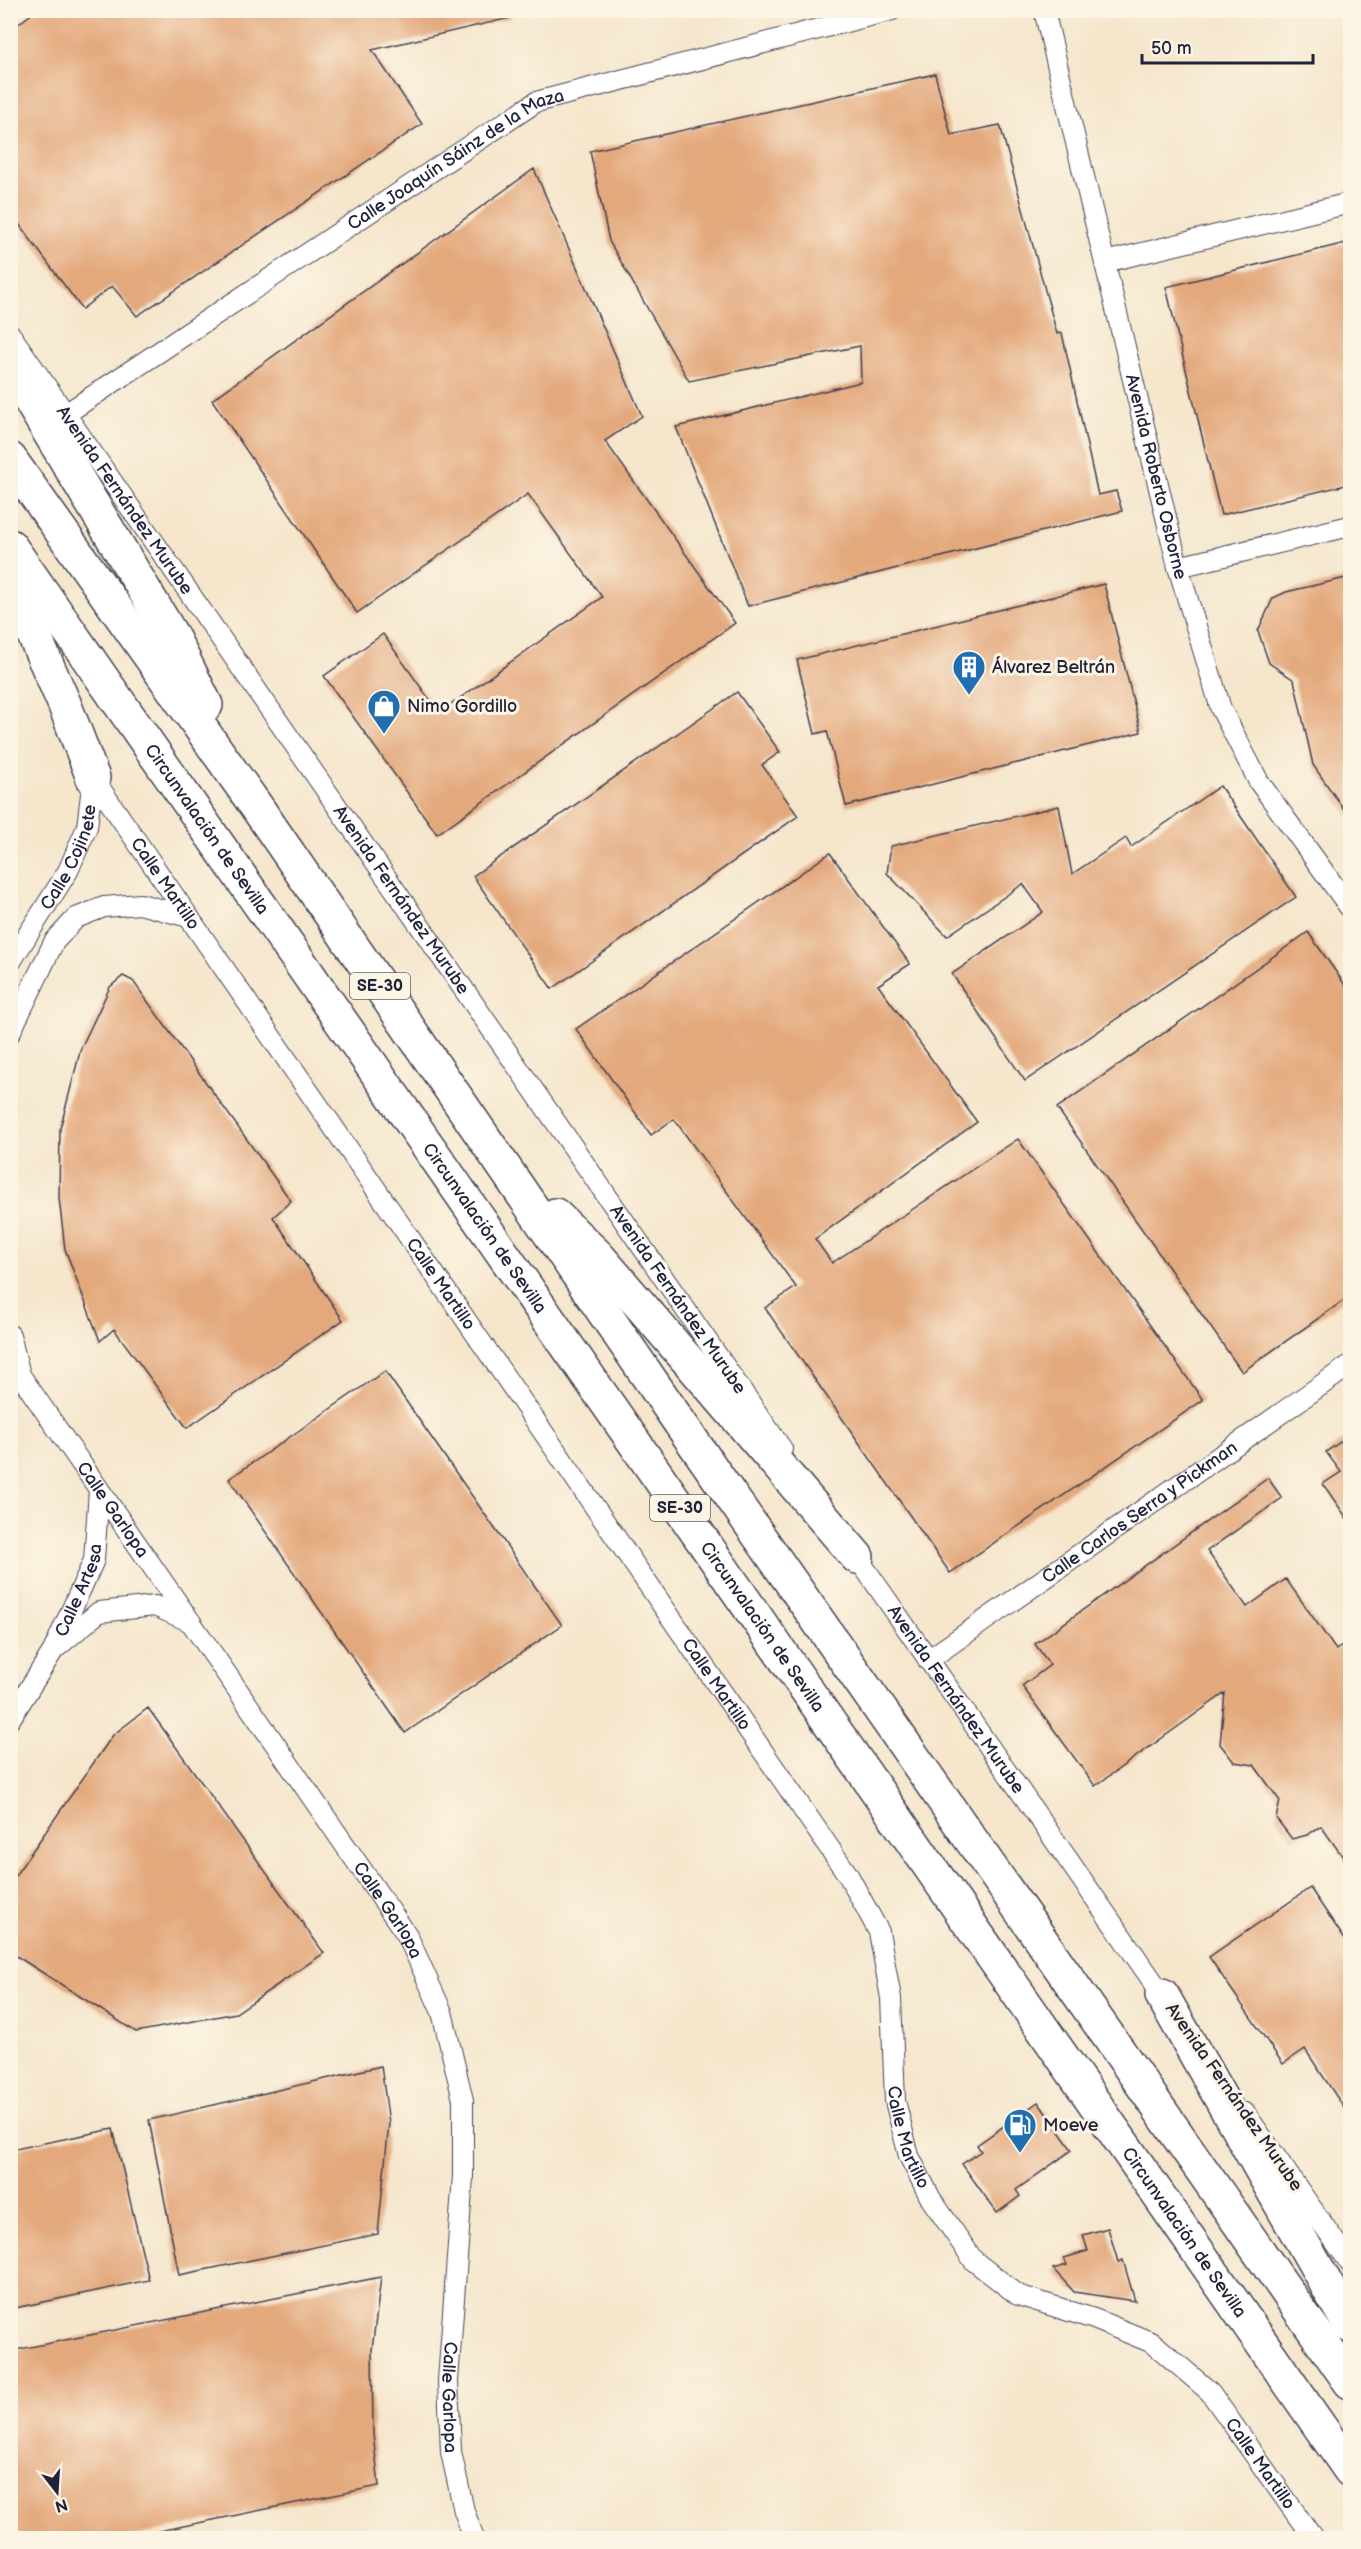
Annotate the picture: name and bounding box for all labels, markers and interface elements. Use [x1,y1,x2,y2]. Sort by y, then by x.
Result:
scale bar [1142,27,1313,65]
text: 50 m [1151,38,1192,59]
street label: Calle Joaquín Sáinz de la Maza [343,85,566,235]
street label: Avenida Roberto Osborne [1121,372,1192,582]
street label: Avenida Fernández Murube [52,402,198,599]
building icon: Álvarez Beltrán [951,649,987,696]
place label: Álvarez Beltrán [992,655,1115,678]
shop icon: Nimo Gordillo [366,688,402,735]
place label: Nimo Gordillo [407,696,517,717]
street label: Circunvalación de Sevilla [141,740,274,918]
street label: Avenida Fernández Murube [329,801,474,998]
street label: Calle Cojinete [36,803,100,914]
street label: Calle Martillo [127,833,205,933]
road number: SE-30 [350,973,410,999]
street label: Circunvalación de Sevilla [418,1139,551,1317]
street label: Avenida Fernández Murube [606,1201,751,1398]
street label: Calle Martillo [402,1234,480,1334]
street label: Calle Carlos Serra y Pickman [1038,1437,1241,1588]
street label: Calle Garlopa [73,1458,153,1561]
road number: SE-30 [650,1495,710,1521]
street label: Circunvalación de Sevilla [696,1538,829,1716]
street label: Calle Artesa [50,1543,106,1640]
street label: Avenida Fernández Murube [883,1601,1029,1798]
street label: Calle Martillo [678,1634,756,1734]
street label: Calle Garlopa [349,1858,427,1962]
street label: Avenida Fernández Murube [1161,1999,1307,2195]
street label: Calle Martillo [884,2085,934,2192]
fuel station icon: Moeve [1002,2107,1038,2154]
place label: Moeve [1043,2115,1099,2136]
street label: Circunvalación de Sevilla [1118,2143,1251,2322]
street label: Calle Garlopa [437,2341,462,2453]
street label: Calle Martillo [1221,2414,1300,2513]
north arrow [27,2462,87,2522]
text: N [52,2494,69,2516]

